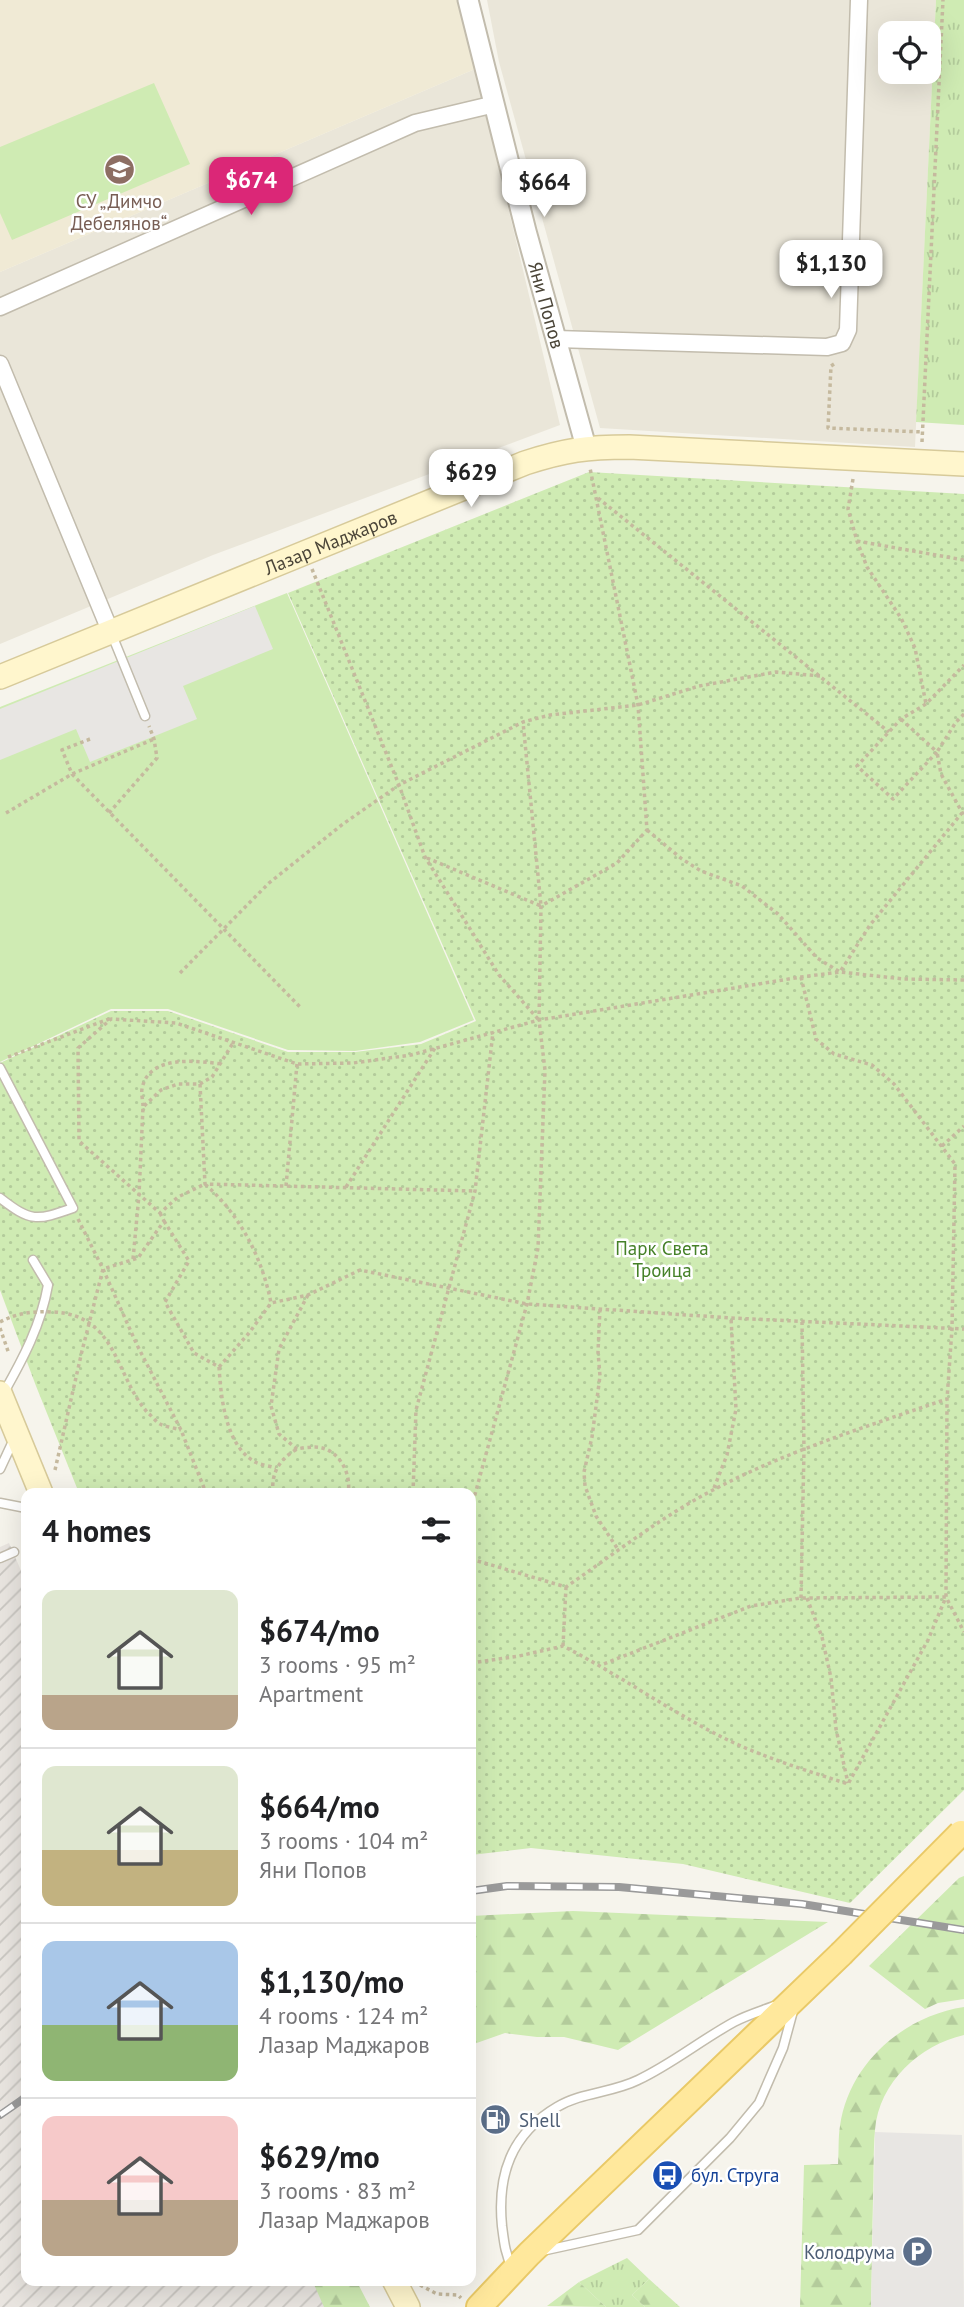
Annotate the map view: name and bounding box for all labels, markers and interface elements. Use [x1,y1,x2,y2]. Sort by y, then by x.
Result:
map controls [878,21,941,84]
button: locate [878,21,941,84]
school or university icon: СУ „Димчо Дебелянов“ [102,153,136,187]
pin: $674 [210,158,292,217]
pin: $664 [503,160,585,219]
text: $674 [225,165,277,194]
text: $664 [518,167,570,196]
place label: СУ „Димчо Дебелянов“ [71,189,167,235]
pin: $1,130 [774,240,888,300]
text: $1,130 [795,248,867,277]
street label: Яни Попов [523,259,570,351]
pin: $629 [430,449,512,509]
text: $629 [445,457,497,486]
street label: Лазар Маджаров [260,504,400,580]
park label: Парк Света Троица [615,1236,709,1282]
text: 4 homes [42,1511,151,1550]
icon: filters [417,1511,455,1549]
text: $674/mo [259,1611,380,1650]
icon: home [98,1618,182,1702]
text: 3 rooms · 95 m² [259,1650,416,1679]
text: Apartment [259,1679,363,1708]
text: $664/mo [259,1787,380,1826]
icon: home [98,1794,182,1878]
text: 3 rooms · 104 m² [259,1826,428,1855]
text: Яни Попов [259,1855,367,1884]
text: $1,130/mo [259,1962,404,2001]
icon: home [98,1969,182,2053]
text: 4 rooms · 124 m² [259,2001,428,2030]
text: Лазар Маджаров [259,2030,430,2059]
fuel station icon: Shell [479,2103,513,2137]
place label: Shell [519,2108,561,2132]
text: $629/mo [259,2137,380,2176]
icon: home [98,2144,182,2228]
bus stop icon: бул. Струга [651,2158,685,2192]
place label: бул. Струга [691,2163,779,2187]
text: 3 rooms · 83 m² [259,2176,416,2205]
text: Лазар Маджаров [259,2205,430,2234]
parking icon: Колодрума [901,2235,935,2269]
place label: Колодрума [804,2240,895,2264]

